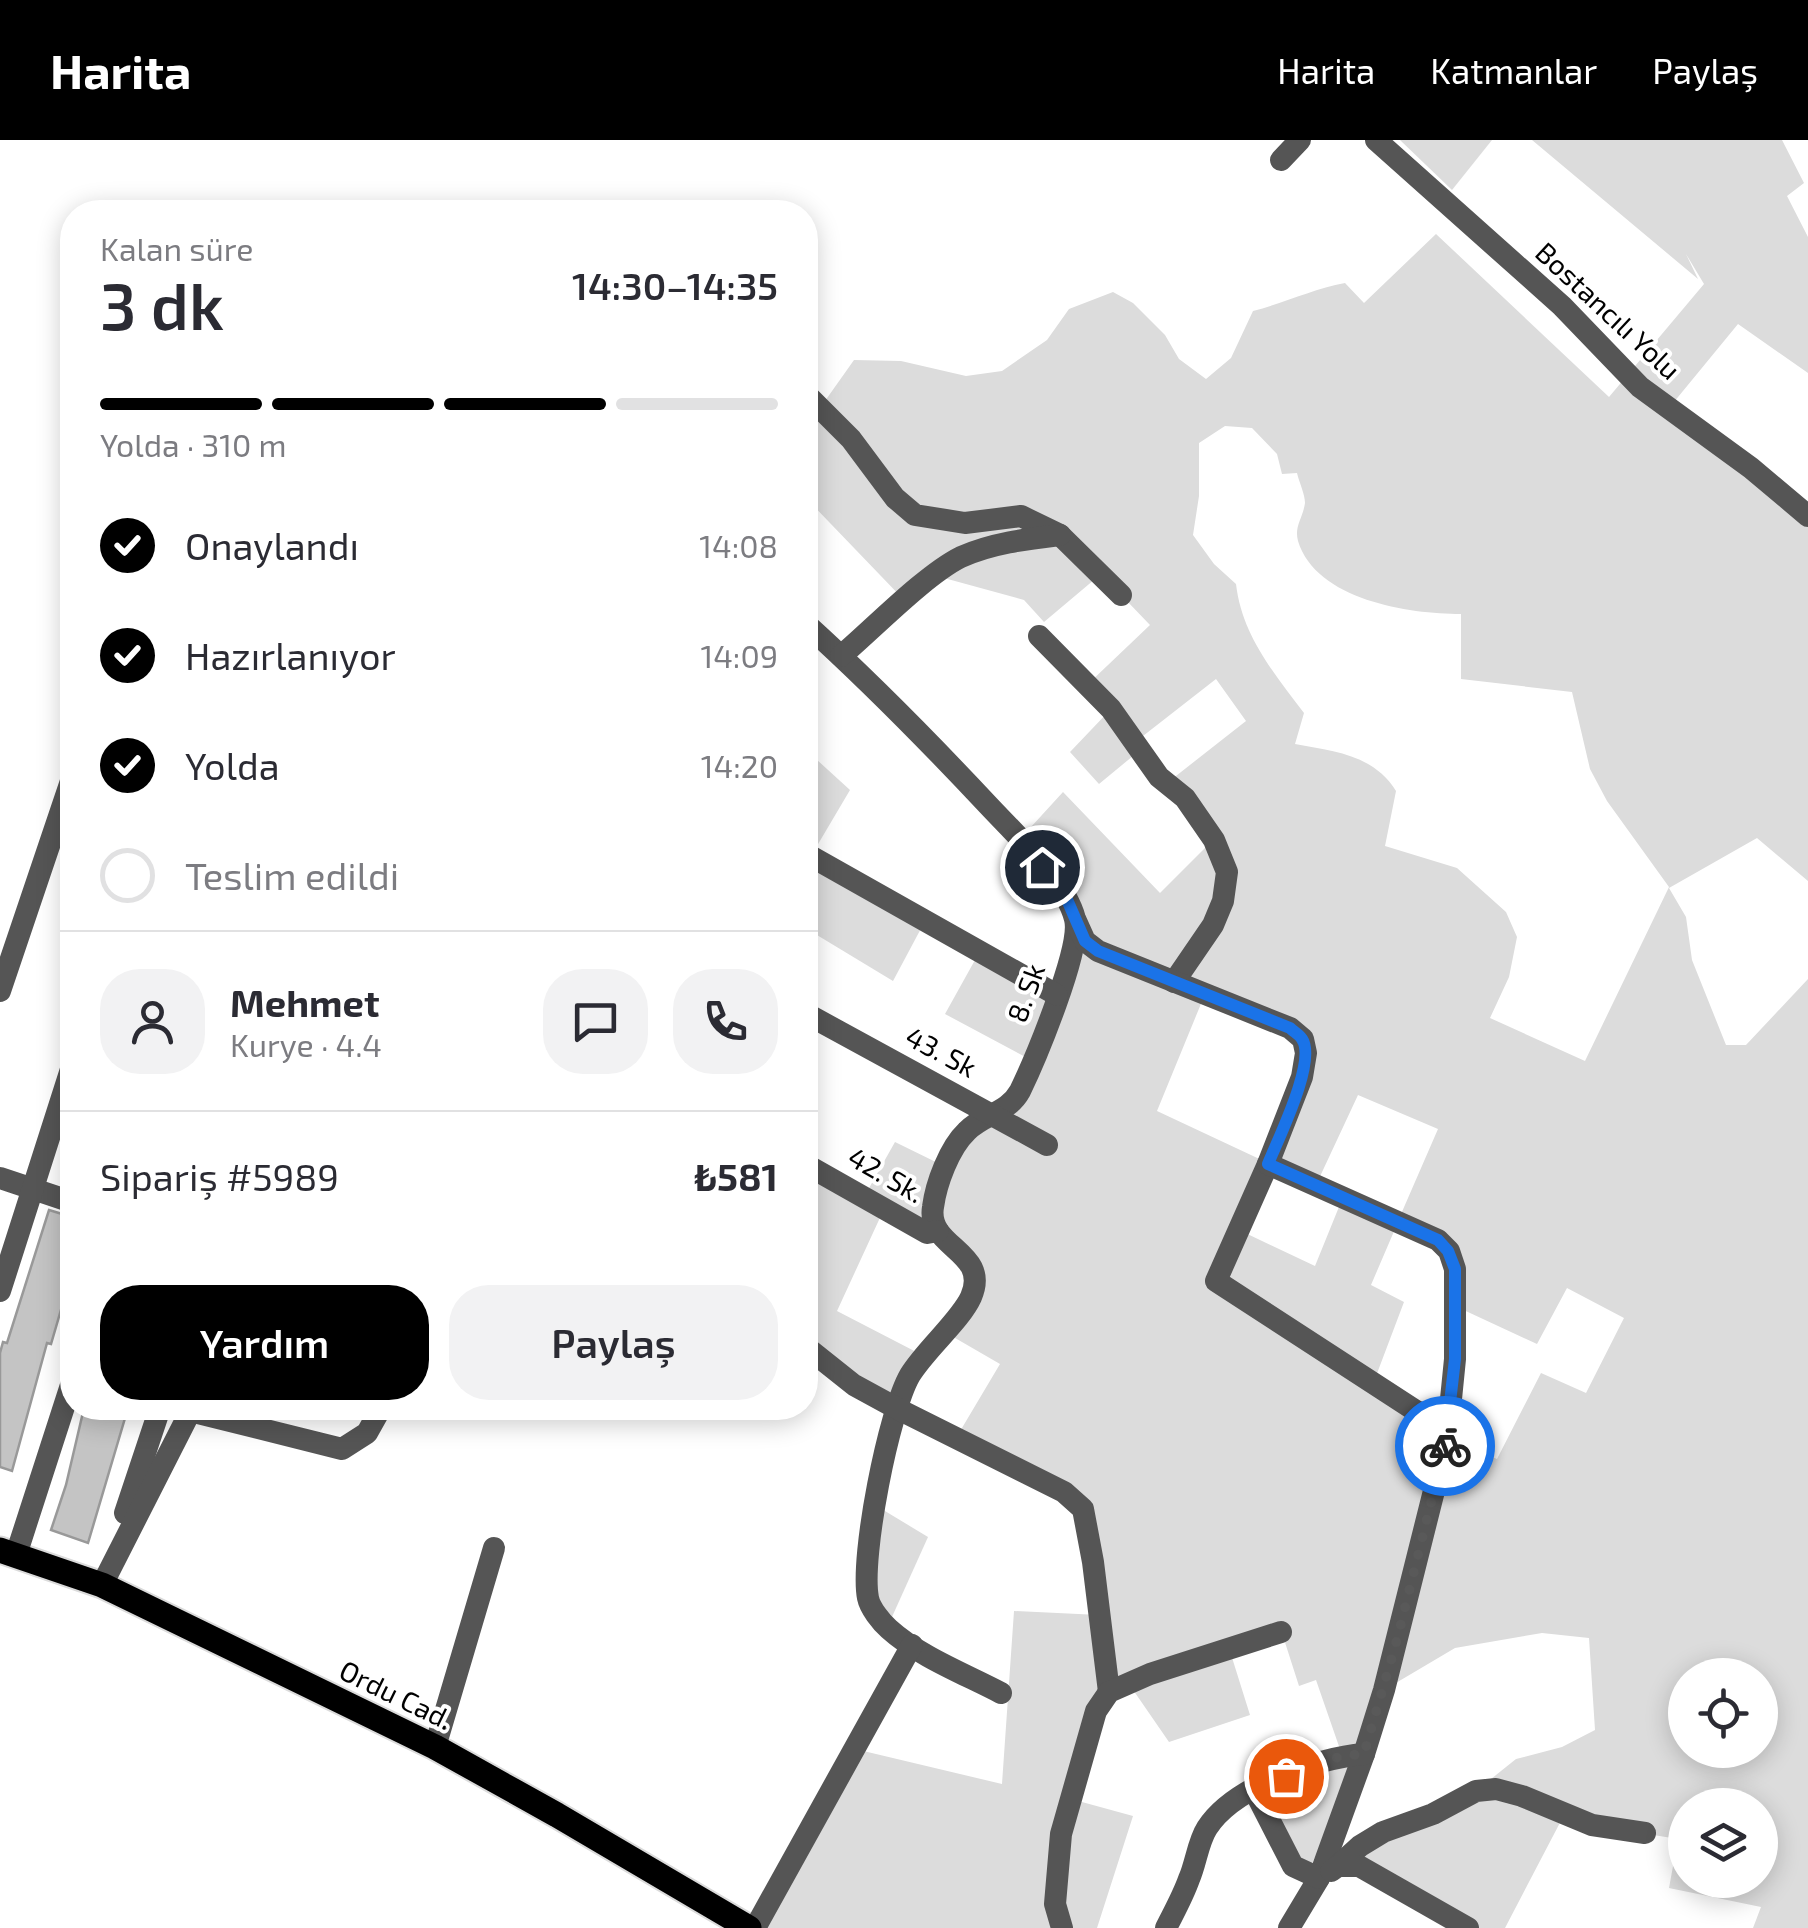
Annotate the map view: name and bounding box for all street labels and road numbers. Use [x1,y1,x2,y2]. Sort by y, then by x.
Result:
street label: Bostancılı Yolu [1529,235,1688,386]
street label: 8. Sk [999,959,1051,1026]
street label: 43. Sk [900,1018,983,1084]
street label: 42. Sk. [842,1139,931,1209]
street label: Ordu Cad. [334,1652,459,1736]

